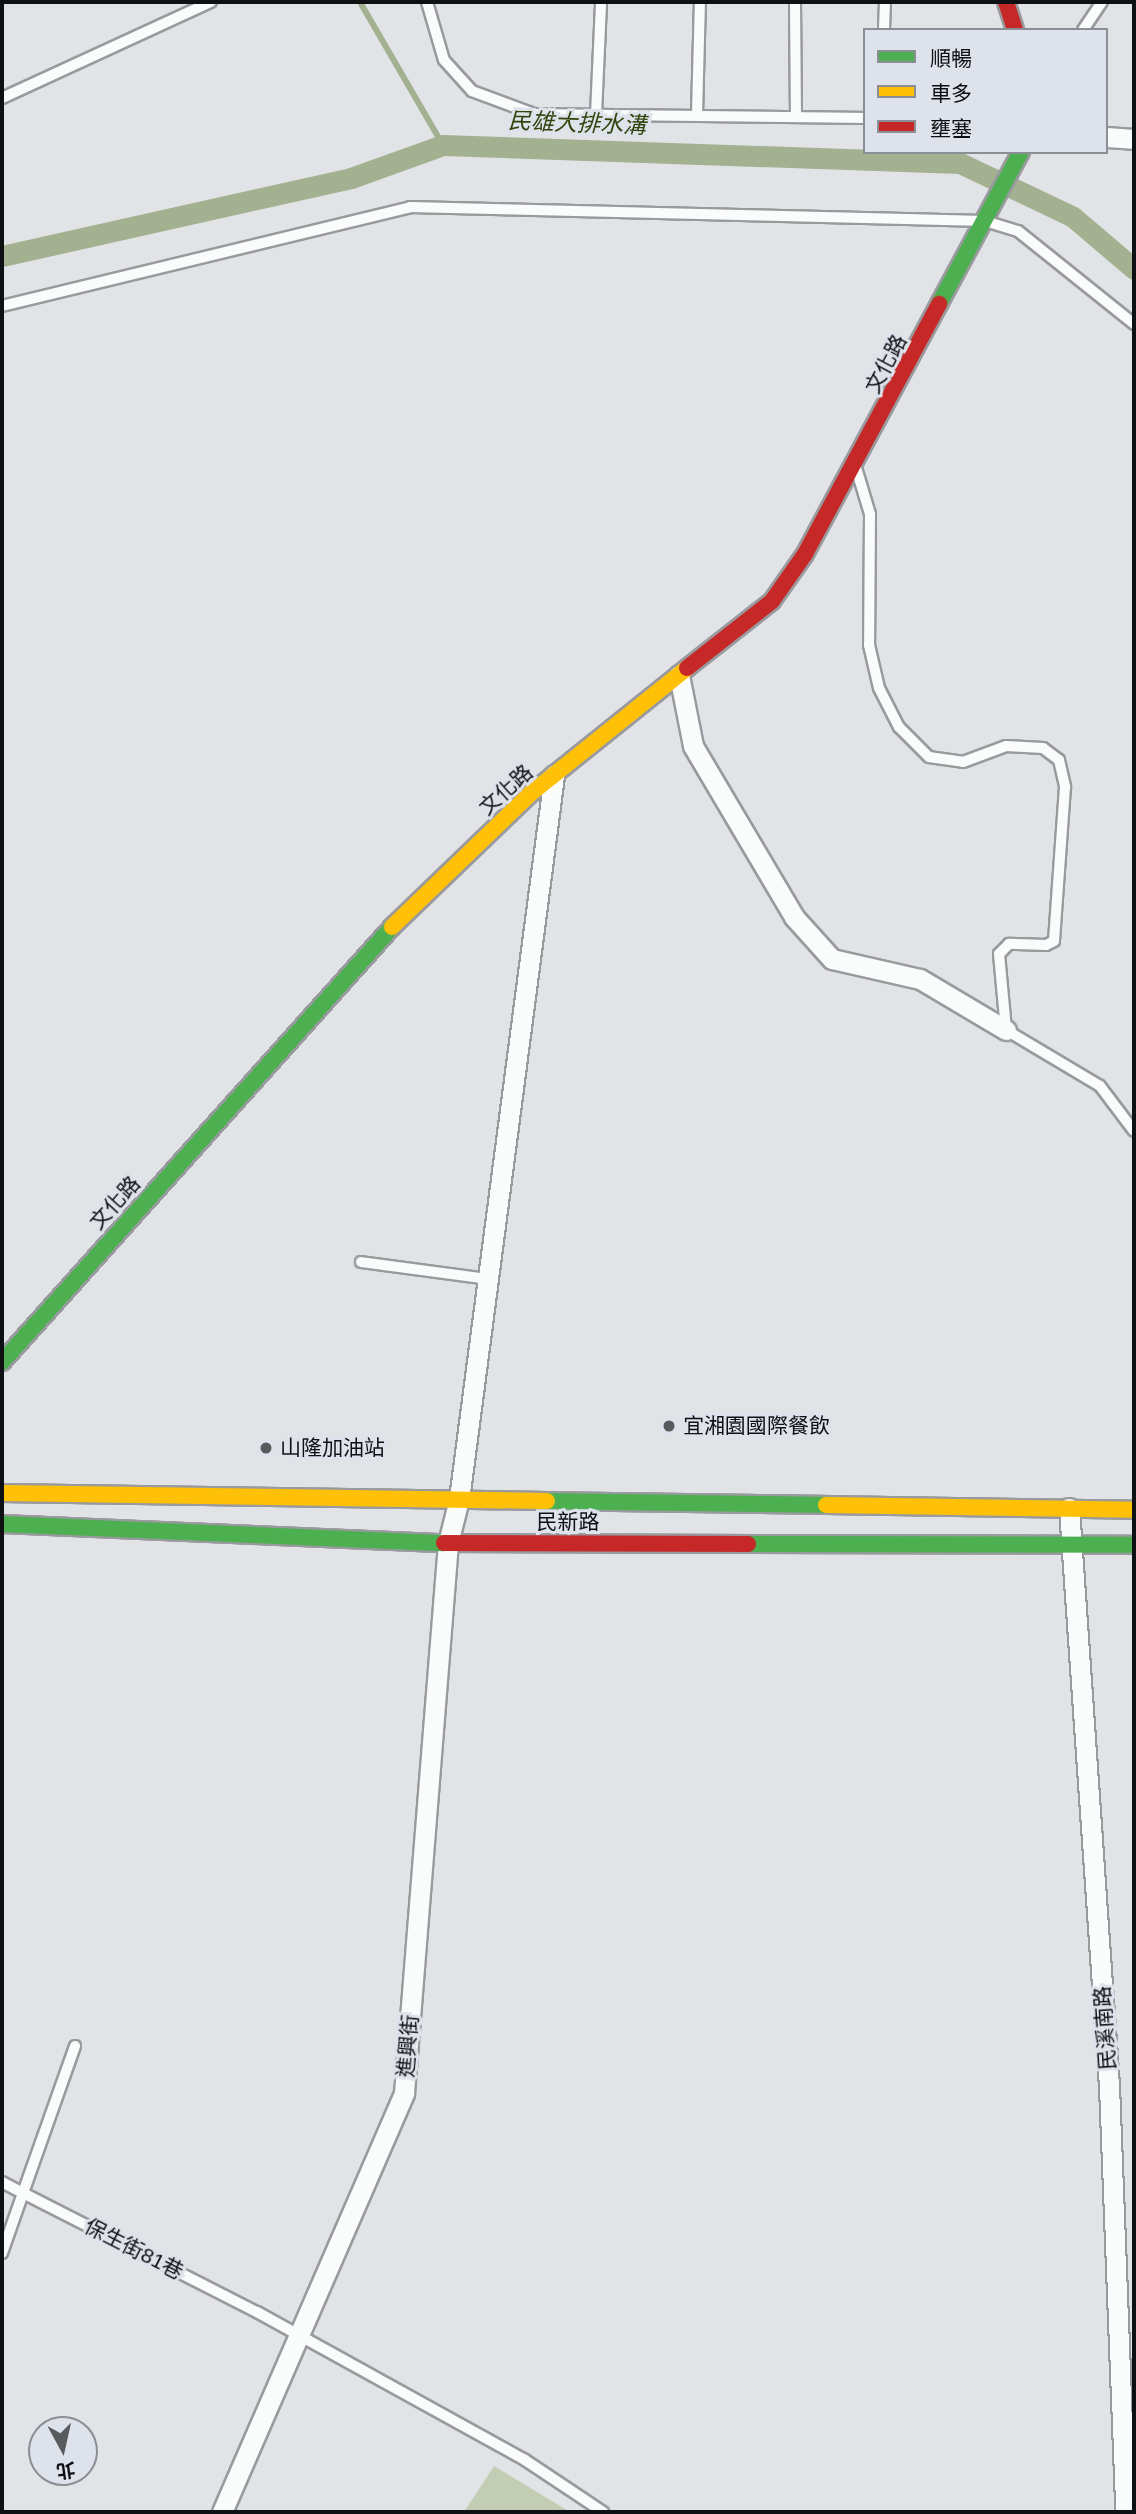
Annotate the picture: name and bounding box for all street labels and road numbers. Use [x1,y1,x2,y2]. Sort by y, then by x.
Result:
street label: 文化路 [860,330,912,398]
street label: 文化路 [474,760,538,820]
street label: 文化路 [85,1171,145,1235]
street label: 民新路 [537,1509,599,1535]
street label: 民溪南路 [1090,1985,1120,2071]
street label: 進興街 [393,2014,423,2078]
street label: 保生街81巷 [80,2213,188,2285]

